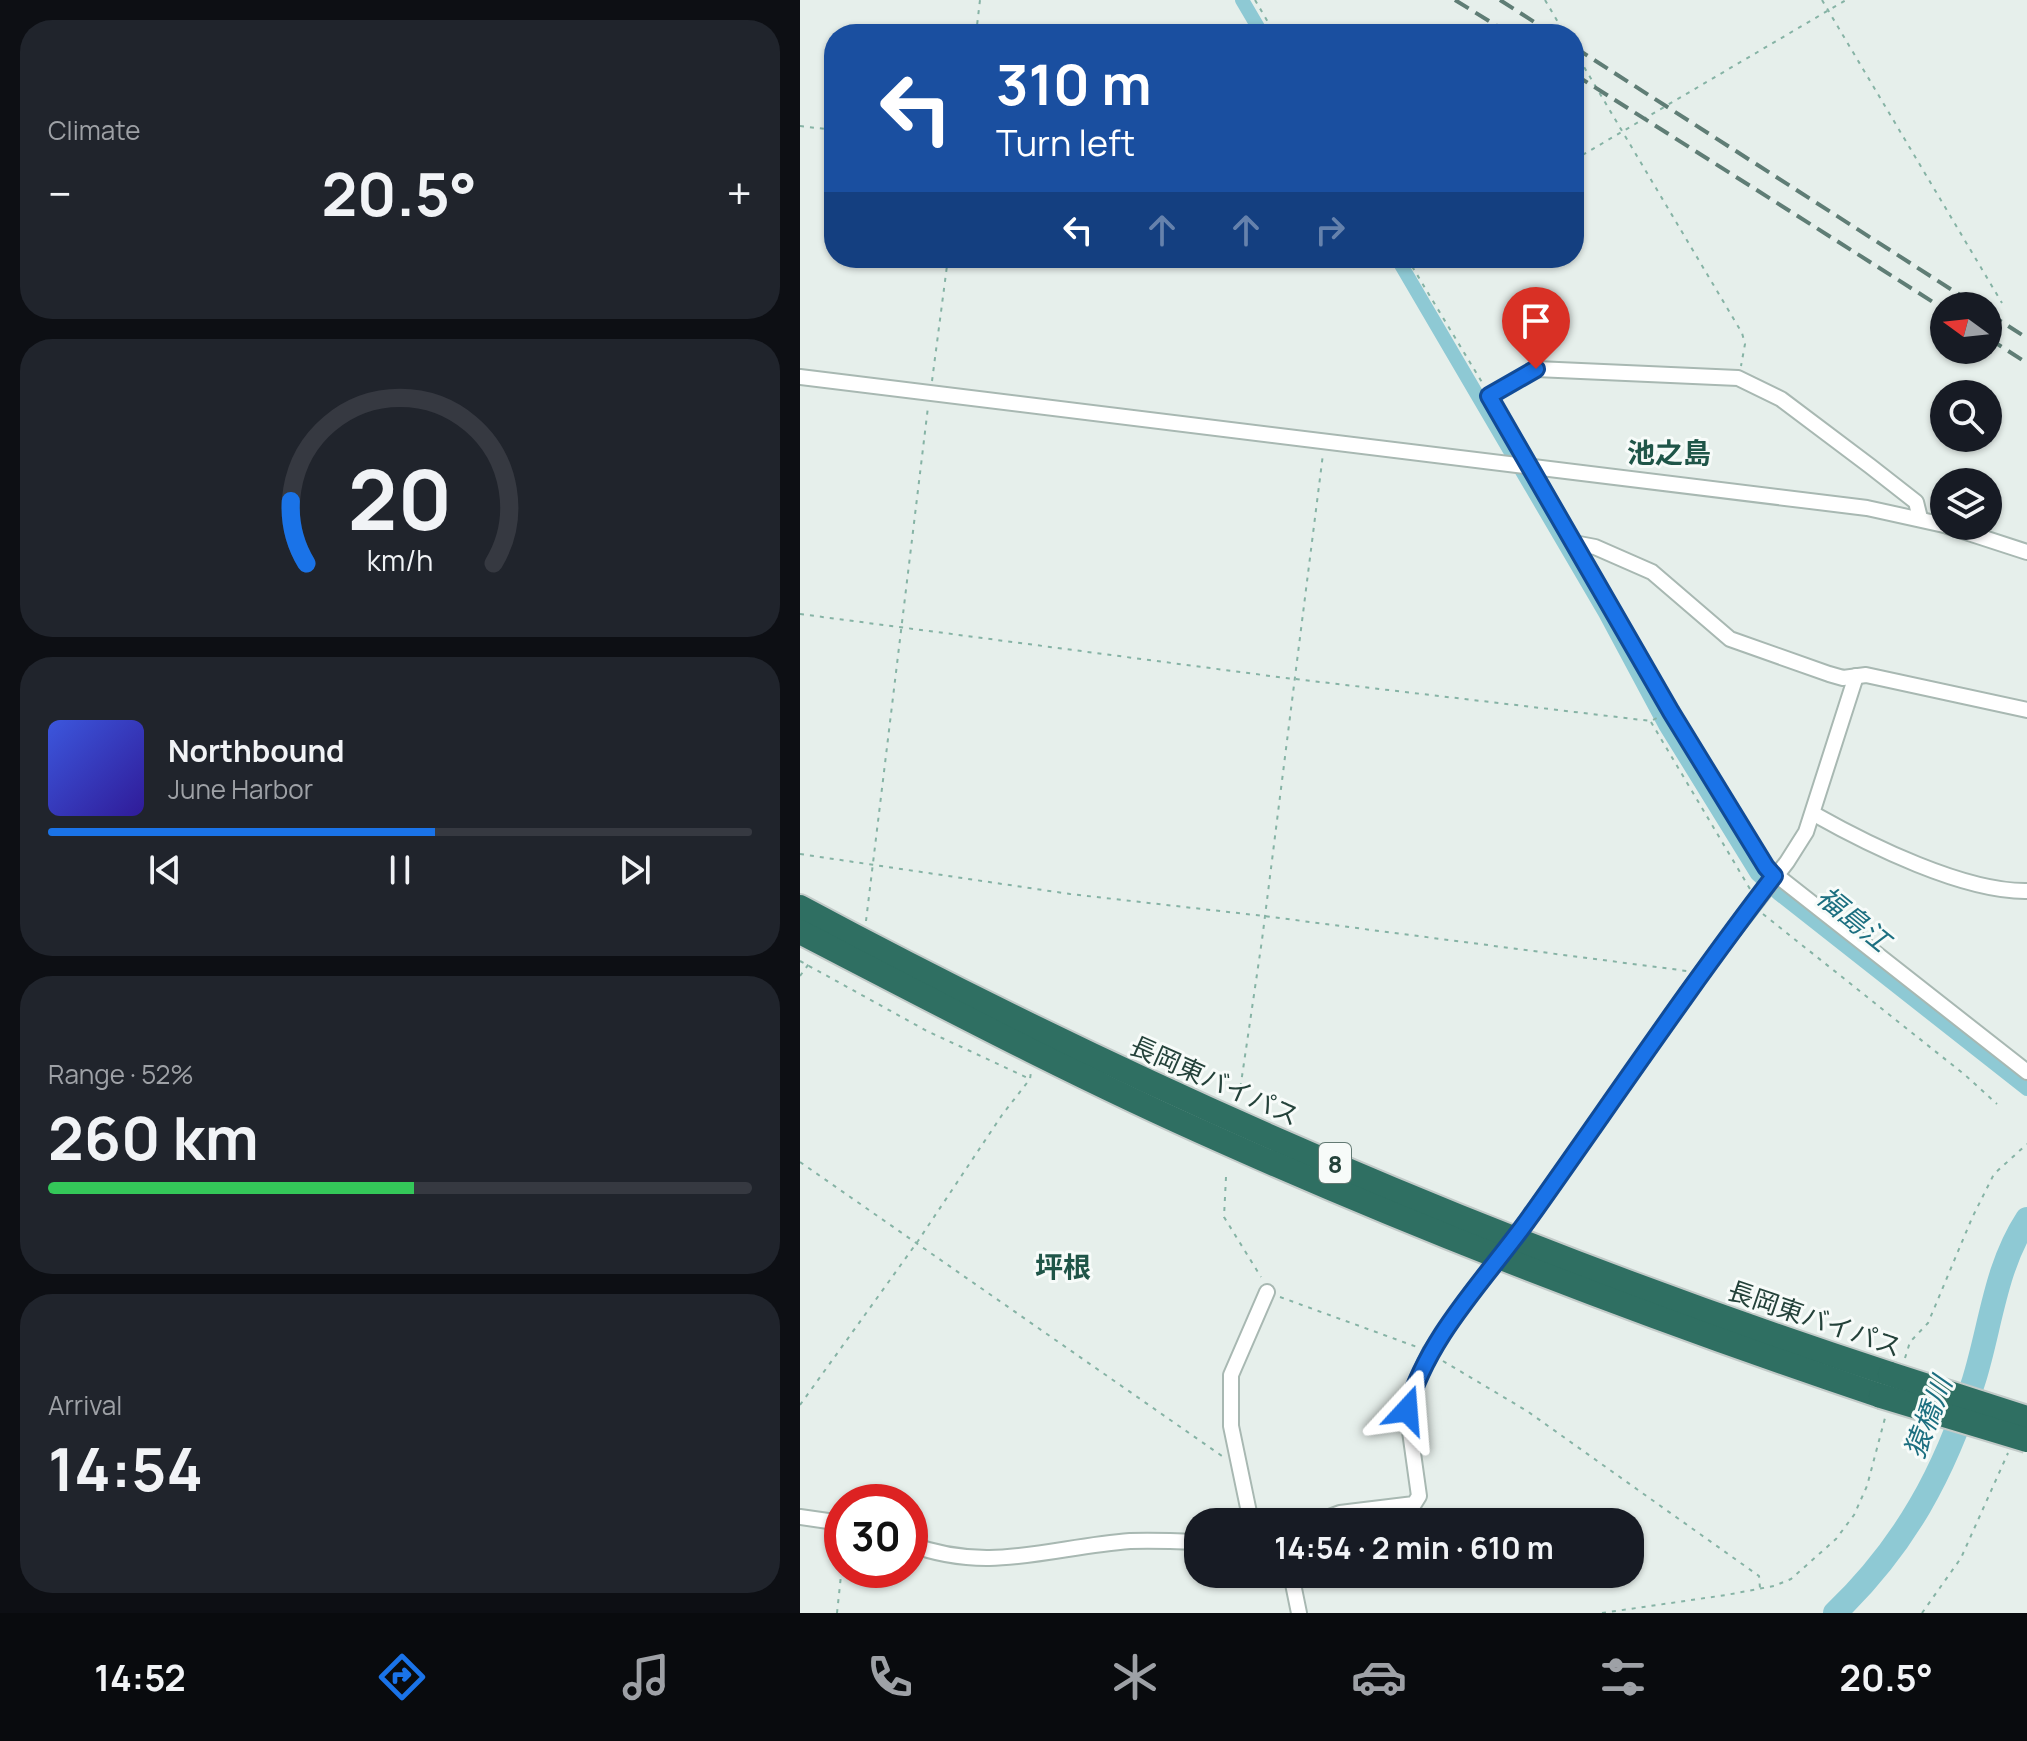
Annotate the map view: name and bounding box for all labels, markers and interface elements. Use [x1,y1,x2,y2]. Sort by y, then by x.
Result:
text: 310 m [996,45,1152,122]
icon: left [864,56,968,160]
text: Climate [48,112,140,148]
text: Turn left [996,118,1135,167]
text: 20.5° [321,152,477,234]
text: − [48,163,72,223]
text: + [727,163,752,223]
icon: left [1056,208,1100,252]
icon: ahead [1140,208,1184,252]
icon: ahead [1224,208,1268,252]
icon: right [1308,208,1352,252]
pin [1502,287,1570,369]
north arrow [1930,292,2002,364]
map controls [1930,292,2002,540]
icon: arrive [1514,299,1558,343]
button: search [1930,380,2002,452]
district label: 池之島 [1627,433,1711,471]
text: 20 [348,440,452,554]
button: layers [1930,468,2002,540]
text: km/h [367,541,433,580]
text: Northbound [168,730,345,771]
text: June Harbor [168,771,313,807]
icon: previous [143,848,187,892]
icon: pause [378,848,422,892]
icon: next [613,848,657,892]
water label: 福島江 [1809,877,1901,961]
street label: 長岡東バイパス [1125,1027,1305,1133]
text: Range · 52% [48,1056,194,1092]
text: 260 km [48,1096,259,1178]
road number: 8 [1319,1143,1351,1183]
district label: 坪根 [1035,1247,1091,1285]
street label: 長岡東バイパス [1723,1271,1907,1365]
position arrow [1365,1368,1449,1452]
water label: 猿橋川 [1894,1368,1961,1463]
text: Arrival [48,1387,122,1423]
text: 14:54 [48,1427,203,1509]
speed limit sign: 30 [824,1484,928,1588]
text: 14:54 · 2 min · 610 m [1274,1527,1554,1568]
icon: directions [374,1649,430,1705]
icon: music [618,1649,674,1705]
icon: phone [862,1649,918,1705]
icon: climate [1107,1649,1163,1705]
icon: car [1351,1649,1407,1705]
icon: filters [1595,1649,1651,1705]
text: 14:52 [94,1653,186,1702]
text: 20.5° [1839,1653,1933,1702]

